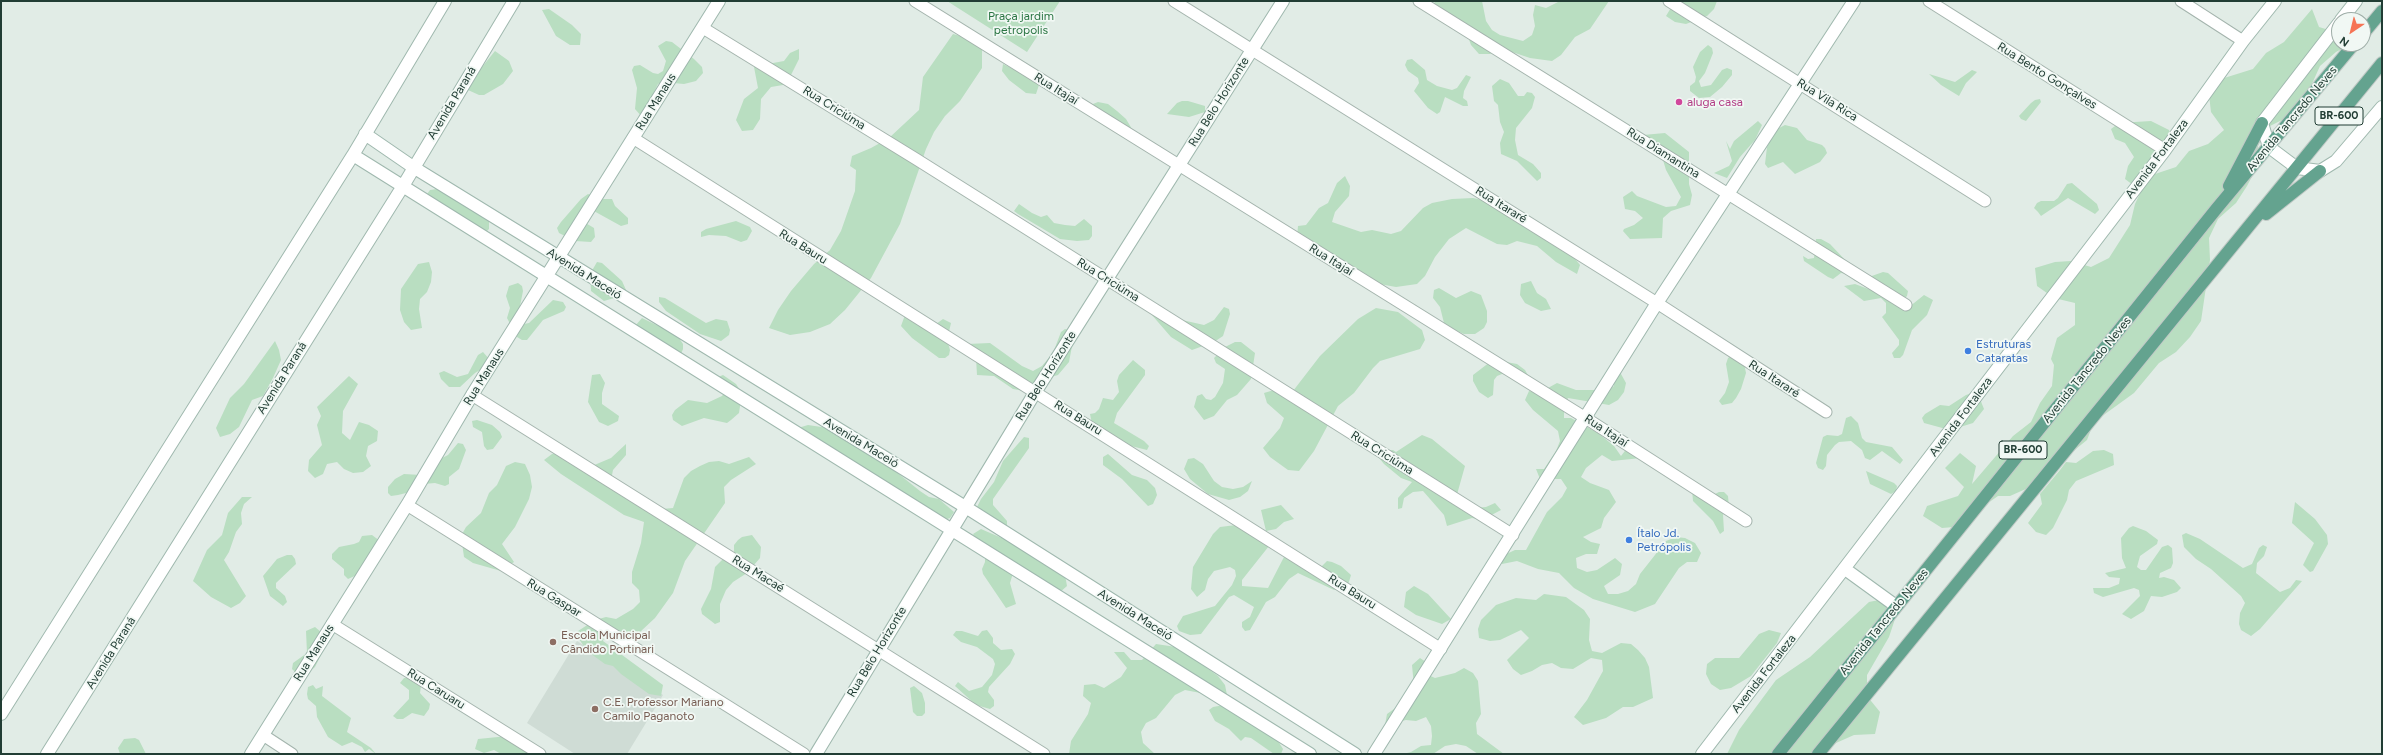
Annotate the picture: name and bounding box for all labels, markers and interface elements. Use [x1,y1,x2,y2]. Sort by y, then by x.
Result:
park label: Praça jardim petropolis [988,9,1054,37]
north arrow [2331,12,2371,52]
text: N [2337,34,2352,49]
street label: Rua Bento Gonçalves [1995,40,2099,112]
street label: Rua Belo Horizonte [1186,54,1252,150]
street label: Avenida Tancredo Neves [2244,63,2340,175]
street label: Avenida Paraná [425,64,479,142]
street label: Rua Itajaí [1031,70,1081,108]
street label: Rua Manaus [633,71,679,133]
street label: Rua Vila Rica [1794,76,1860,124]
street label: Rua Criciúma [800,83,868,133]
place label: aluga casa [1687,95,1743,109]
marker: aluga casa [1674,97,1684,107]
road number: BR-600 [2315,107,2363,125]
street label: Avenida Fortaleza [2123,117,2191,201]
street label: Rua Diamantina [1624,125,1702,181]
street label: Rua Itararé [1473,184,1529,226]
street label: Rua Bauru [776,227,830,267]
street label: Rua Itajaí [1306,241,1356,279]
street label: Avenida Maceió [544,245,624,303]
street label: Rua Criciúma [1074,255,1142,305]
street label: Avenida Tancredo Neves [2040,314,2134,426]
street label: Rua Belo Horizonte [1013,328,1079,424]
place label: Estruturas Cataratas [1976,337,2031,365]
street label: Avenida Paraná [254,339,310,417]
street label: Rua Manaus [461,346,507,408]
marker: Estruturas Cataratas [1963,346,1973,356]
street label: Rua Itararé [1746,357,1802,401]
street label: Avenida Fortaleza [1927,375,1995,459]
street label: Rua Bauru [1051,398,1105,438]
street label: Rua Itajaí [1581,412,1631,450]
street label: Avenida Maceió [821,415,901,471]
street label: Rua Criciúma [1348,428,1416,478]
road number: BR-600 [1999,441,2047,459]
place label: Ítalo Jd. Petrópolis [1637,526,1691,554]
marker: Ítalo Jd. Petrópolis [1624,535,1634,545]
street label: Rua Macaé [729,552,787,596]
street label: Avenida Tancredo Neves [1837,566,1931,678]
street label: Rua Bauru [1325,572,1379,612]
street label: Rua Gaspar [524,576,584,620]
street label: Avenida Maceió [1095,586,1175,644]
street label: Rua Belo Horizonte [844,604,910,700]
street label: Avenida Paraná [83,614,139,692]
street label: Rua Manaus [291,622,337,684]
place label: Escola Municipal Cândido Portinari [561,628,654,656]
street label: Avenida Fortaleza [1729,632,1799,716]
marker: Escola Municipal Cândido Portinari [548,637,558,647]
street label: Rua Caruaru [404,665,468,713]
place label: C.E. Professor Mariano Camilo Paganoto [603,695,724,723]
marker: C.E. Professor Mariano Camilo Paganoto [590,704,600,714]

